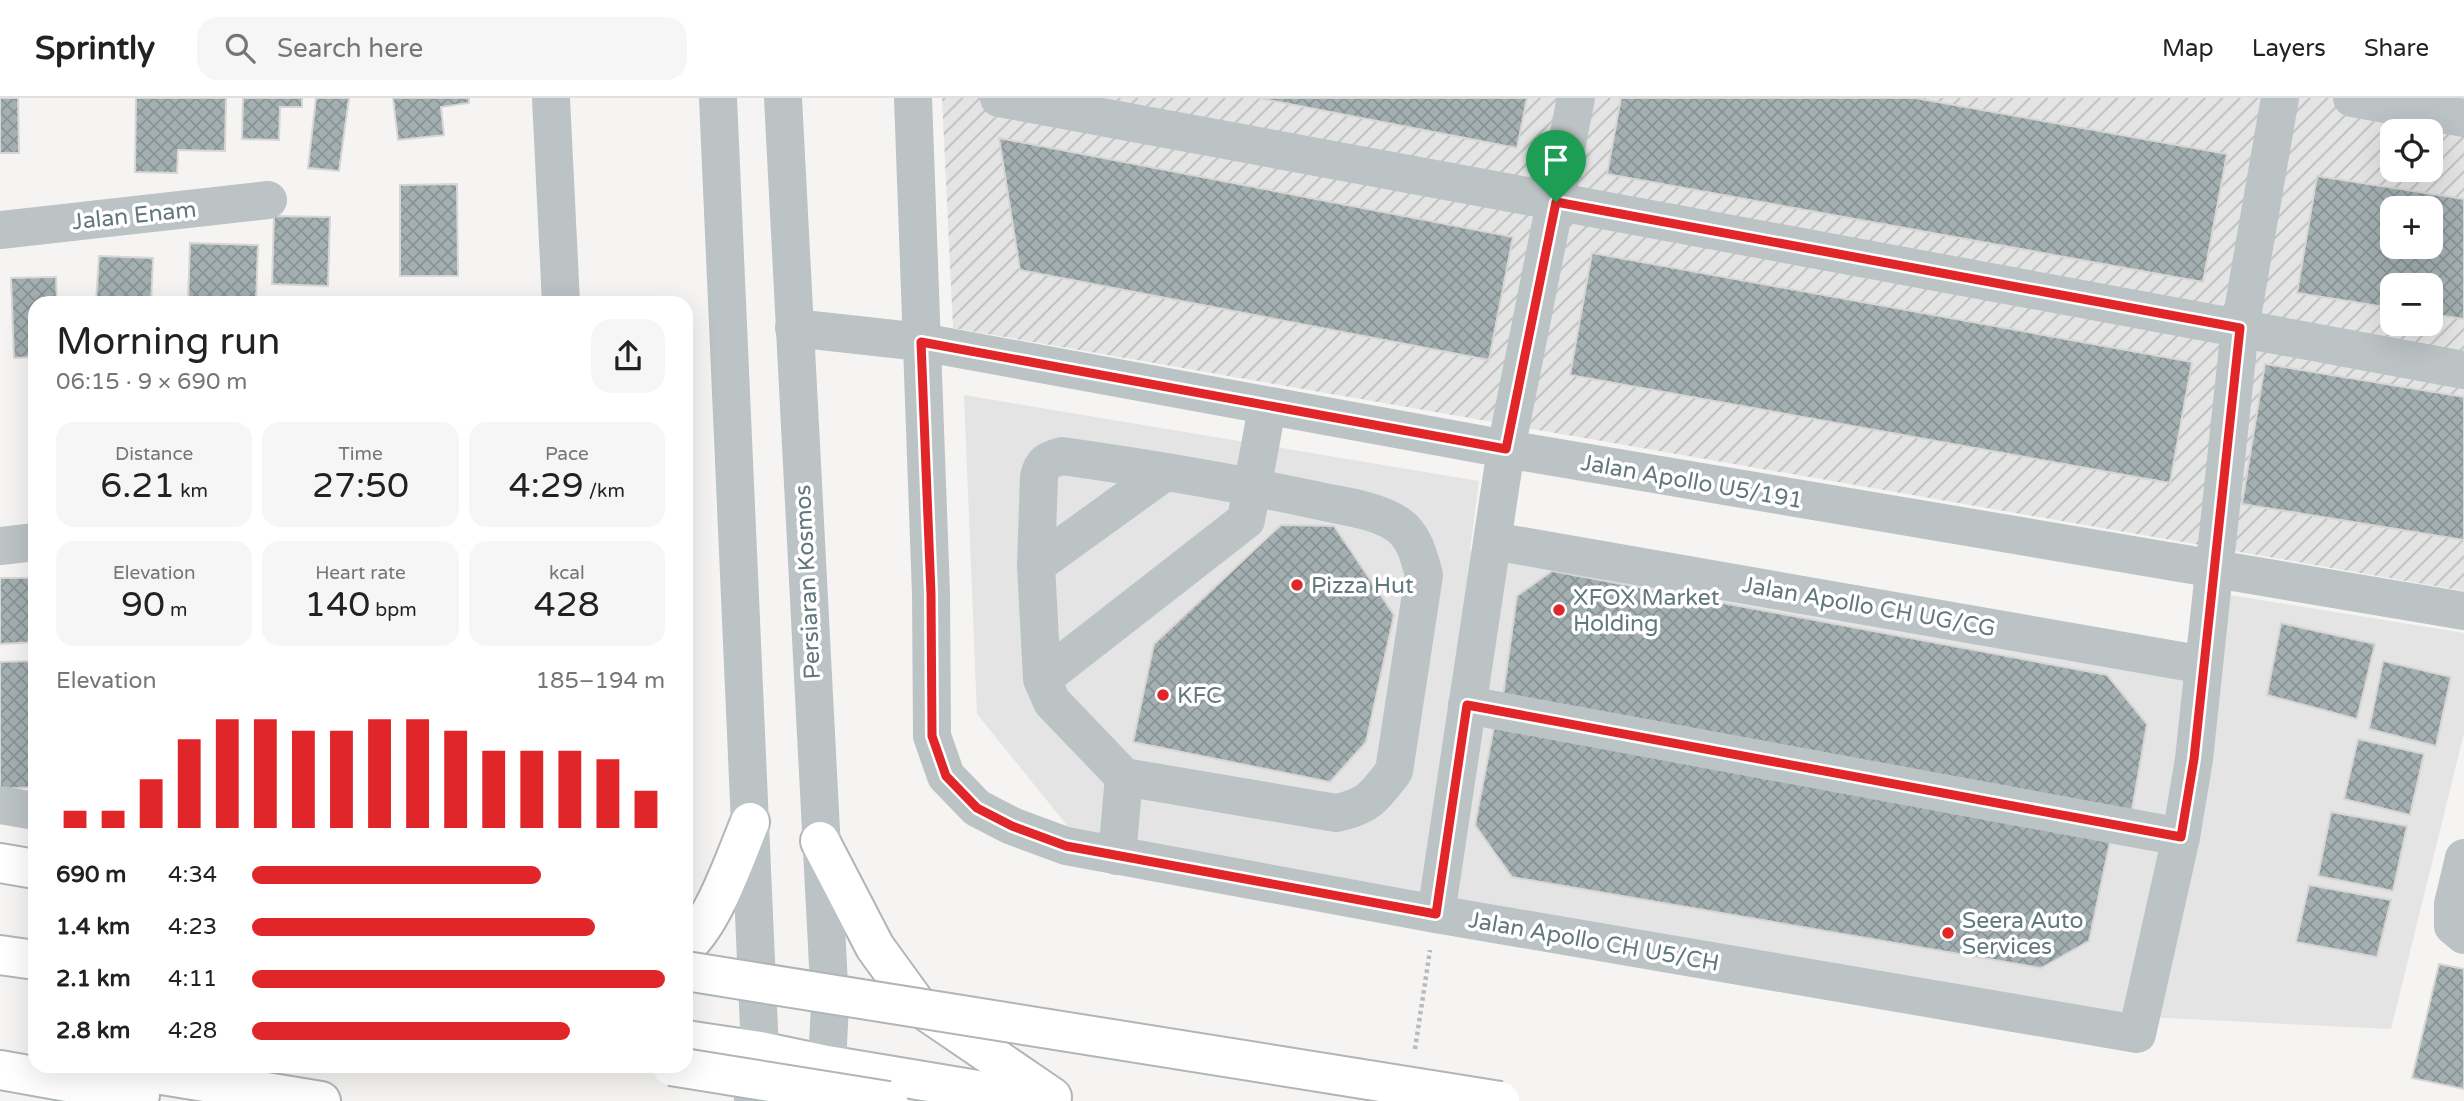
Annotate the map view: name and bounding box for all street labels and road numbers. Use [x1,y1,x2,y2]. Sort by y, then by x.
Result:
street label: Jalan Enam [71,196,198,236]
street label: Jalan Apollo U5/191 [1579,449,1805,515]
street label: Persiaran Kosmos [789,484,827,680]
street label: Jalan Apollo CH UG/CG [1740,571,1998,643]
street label: Jalan Apollo CH U5/CH [1466,906,1721,978]

